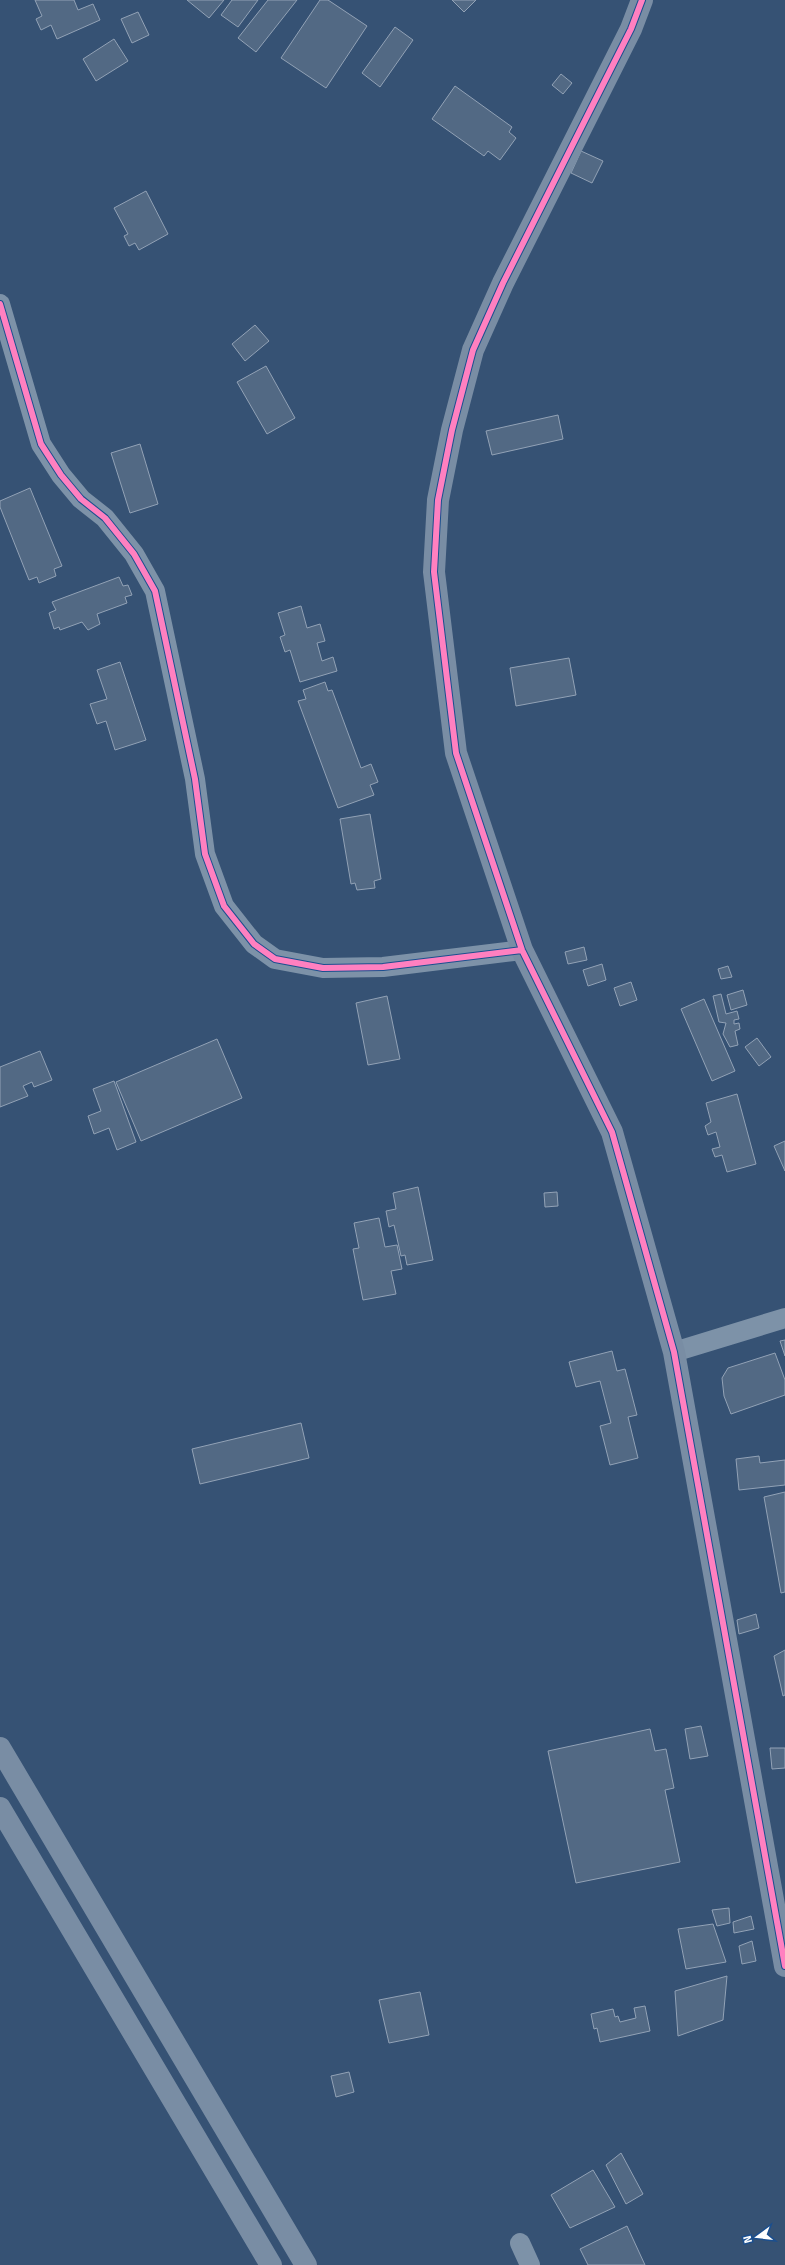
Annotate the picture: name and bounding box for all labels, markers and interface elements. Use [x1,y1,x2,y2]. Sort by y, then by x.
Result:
north arrow [737,2217,777,2257]
text: N [741,2234,755,2245]

